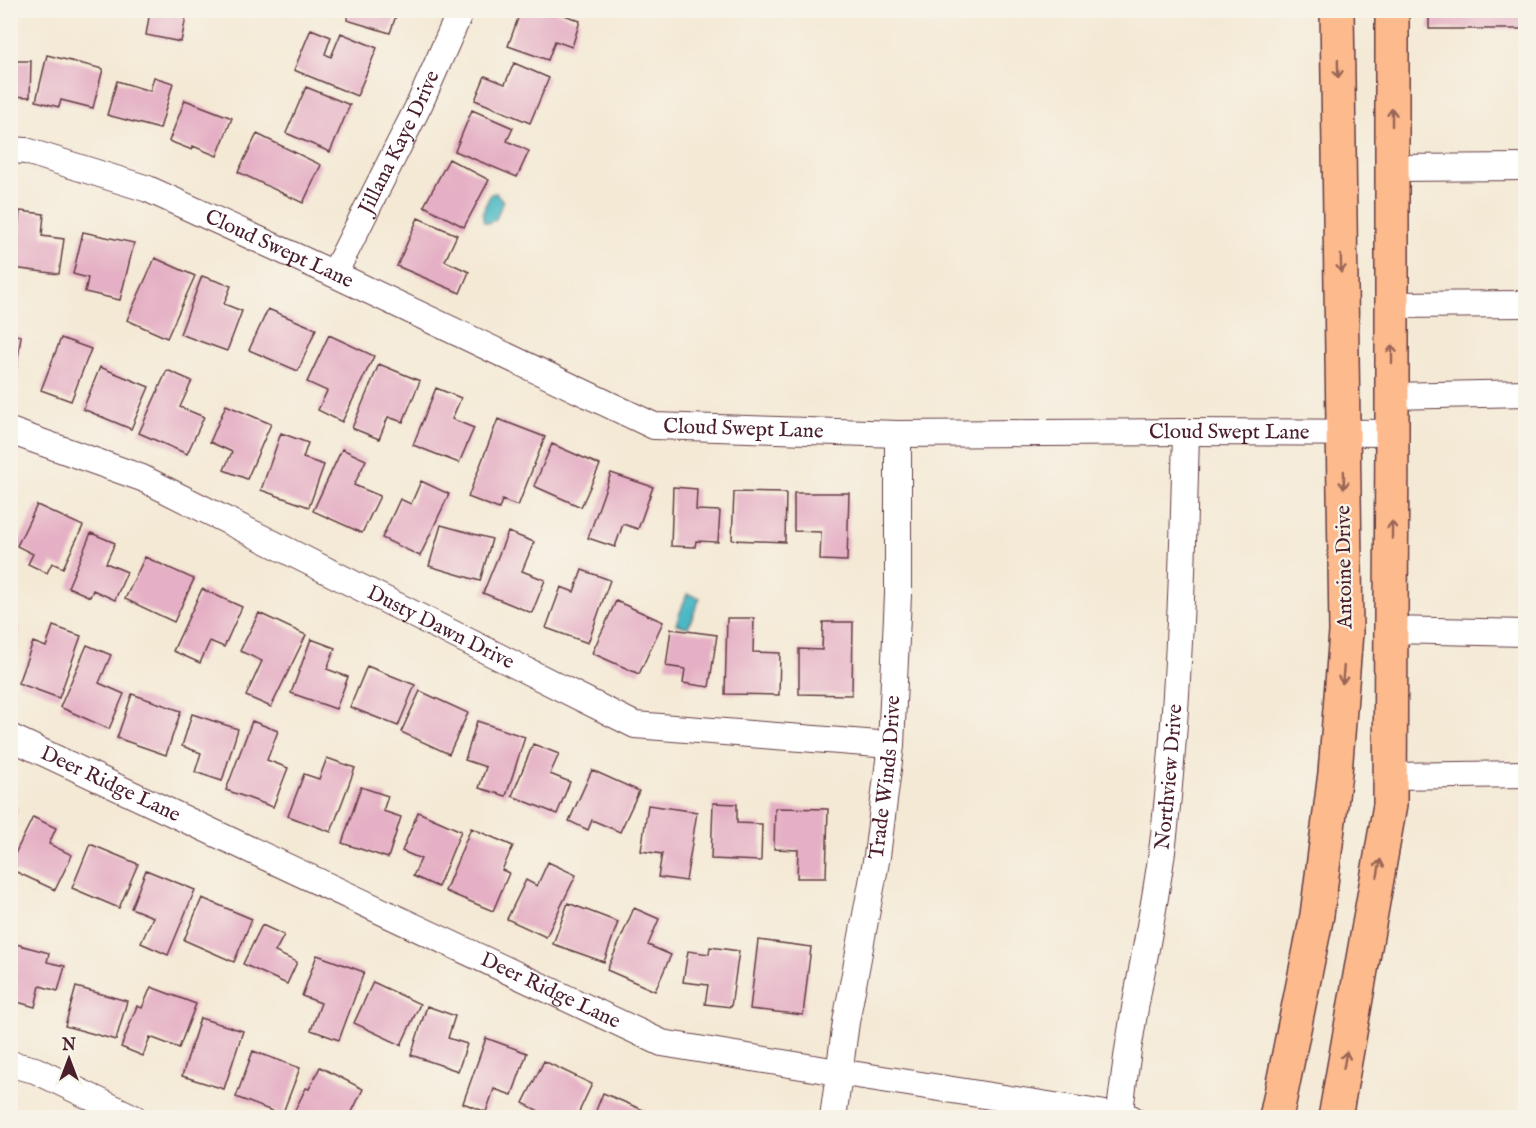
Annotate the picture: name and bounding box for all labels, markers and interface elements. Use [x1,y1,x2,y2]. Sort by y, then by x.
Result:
one-way arrow [1332,58,1344,78]
street label: Jillana Kaye Drive [352,66,446,221]
one-way arrow [1386,107,1398,127]
street label: Cloud Swept Lane [201,203,358,295]
one-way arrow [1335,253,1346,273]
one-way arrow [1386,344,1398,364]
street label: Cloud Swept Lane [663,413,824,445]
street label: Cloud Swept Lane [1149,418,1310,446]
one-way arrow [1338,469,1349,489]
street label: Antoine Drive [1330,505,1360,630]
one-way arrow [1386,520,1398,540]
street label: Dusty Dawn Drive [362,579,519,676]
one-way arrow [1337,664,1348,684]
street label: Trade Winds Drive [863,694,907,861]
street label: Northview Drive [1149,703,1189,851]
street label: Deer Ridge Lane [36,740,185,829]
one-way arrow [1374,858,1385,878]
street label: Deer Ridge Lane [476,946,625,1035]
north arrow [39,1029,99,1089]
text: N [61,1036,76,1056]
one-way arrow [1340,1051,1351,1070]

